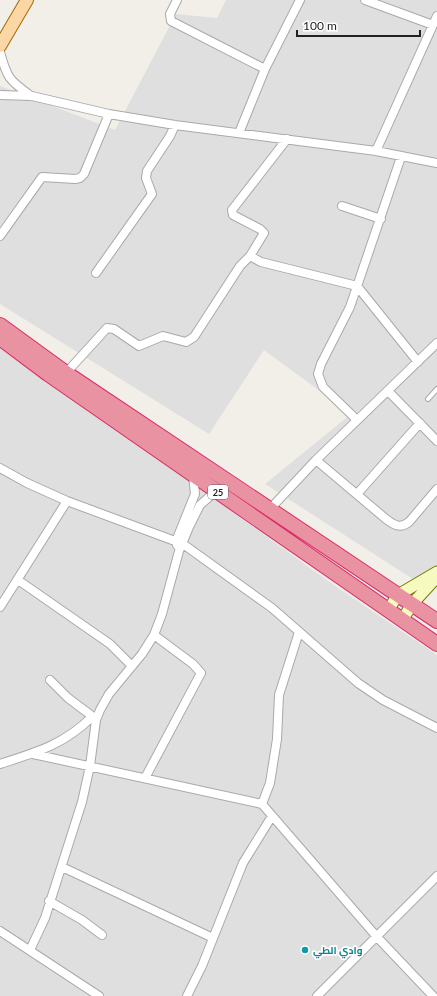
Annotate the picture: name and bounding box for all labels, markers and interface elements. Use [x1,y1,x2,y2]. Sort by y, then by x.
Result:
scale bar [297,12,420,38]
text: 100 m [303,18,337,33]
road number: 25 [208,485,228,499]
place label: وادي الطي [313,944,363,959]
marker: وادي الطي [300,945,310,955]

